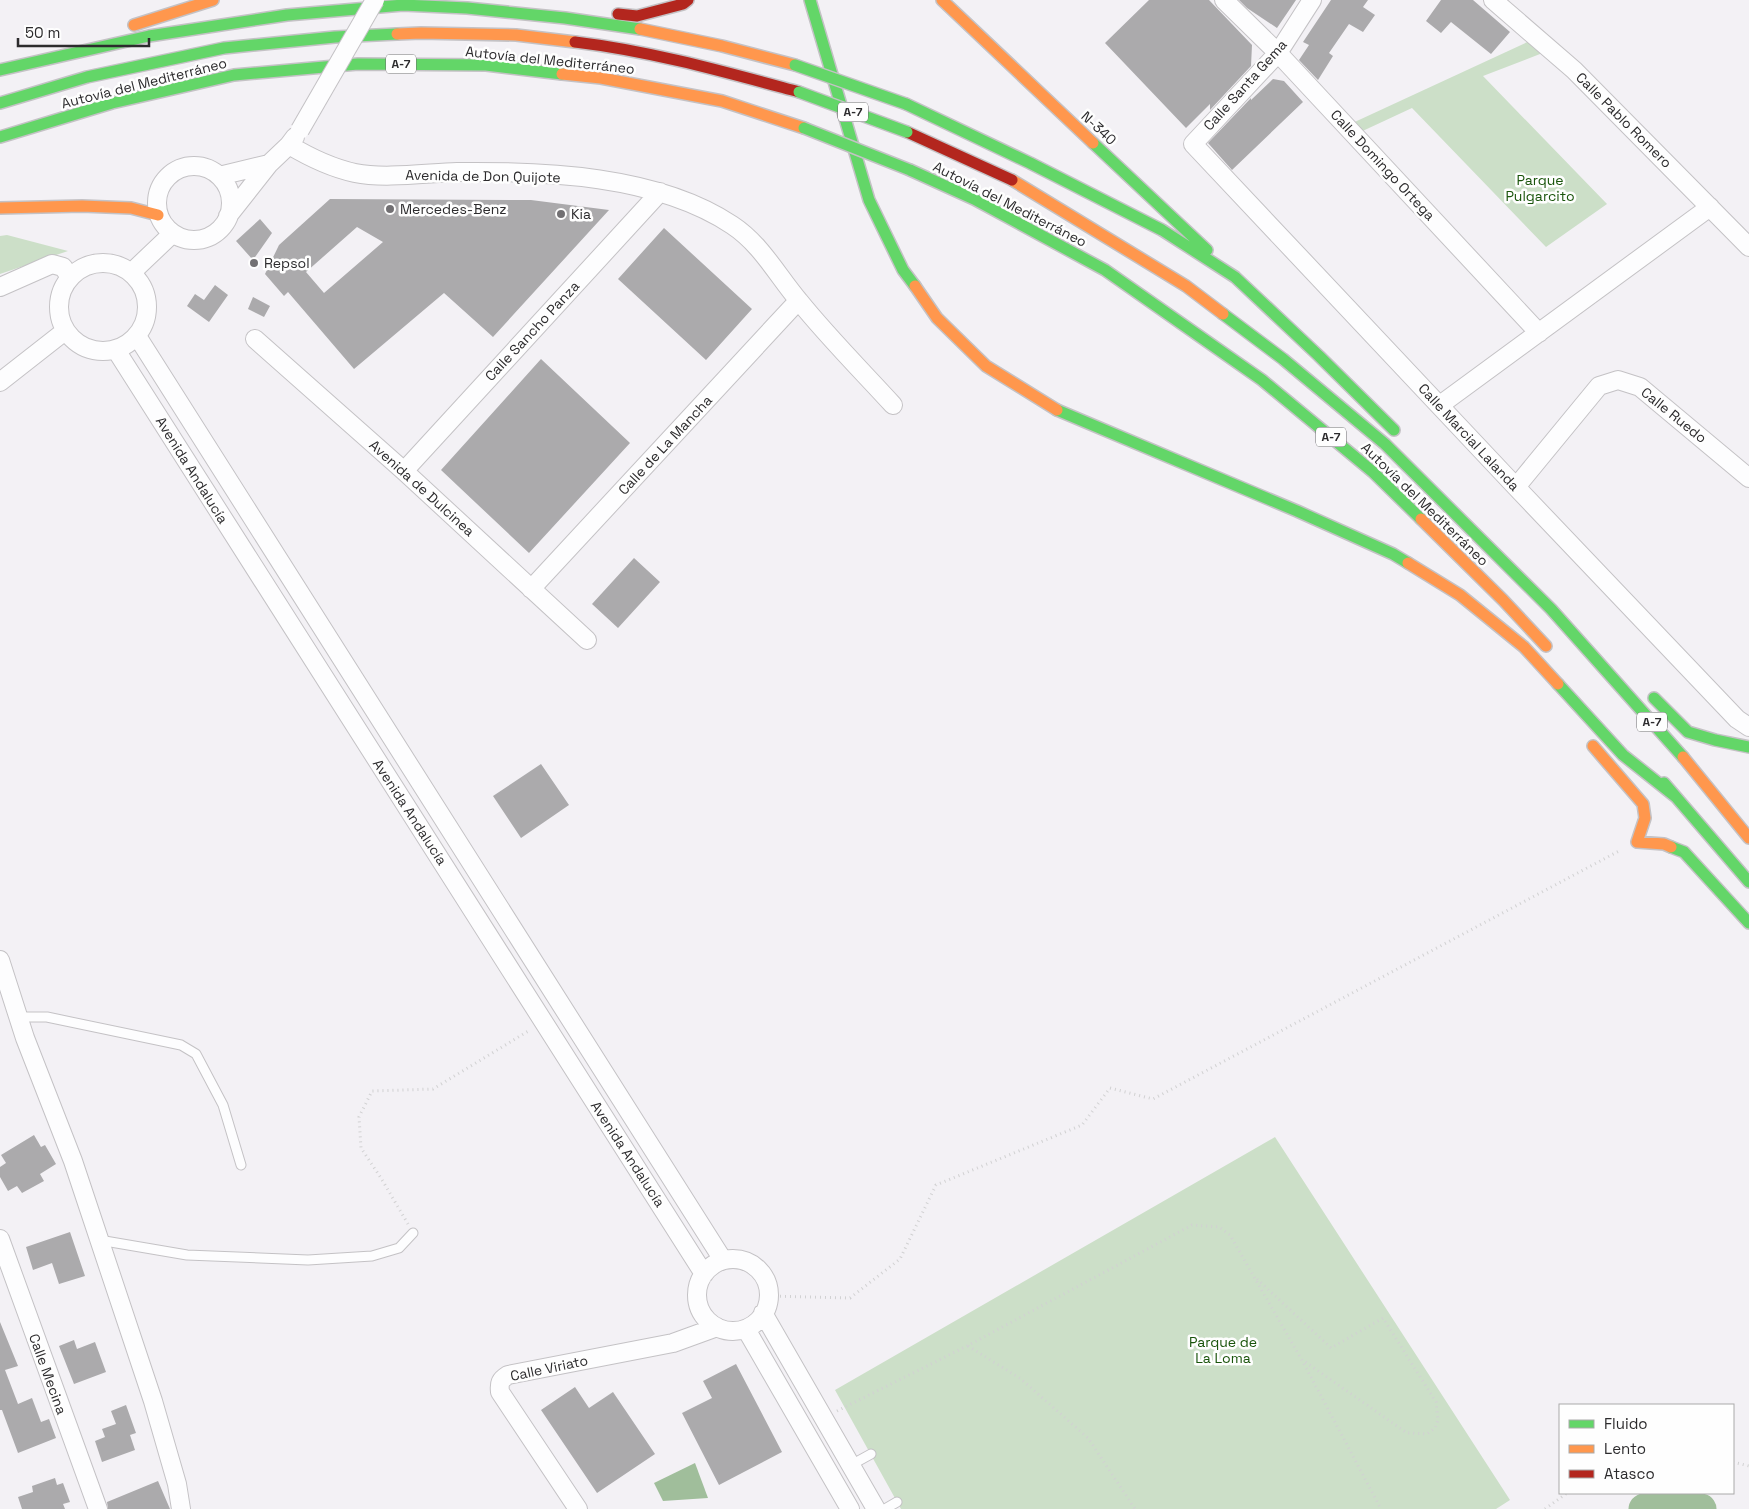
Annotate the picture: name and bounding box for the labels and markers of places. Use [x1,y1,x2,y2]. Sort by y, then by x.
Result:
place label: Mercedes-Benz [400,200,507,218]
marker: Mercedes-Benz [384,203,396,215]
place label: Kia [571,205,591,223]
marker: Kia [555,208,567,220]
place label: Repsol [264,254,310,272]
marker: Repsol [248,257,260,269]

